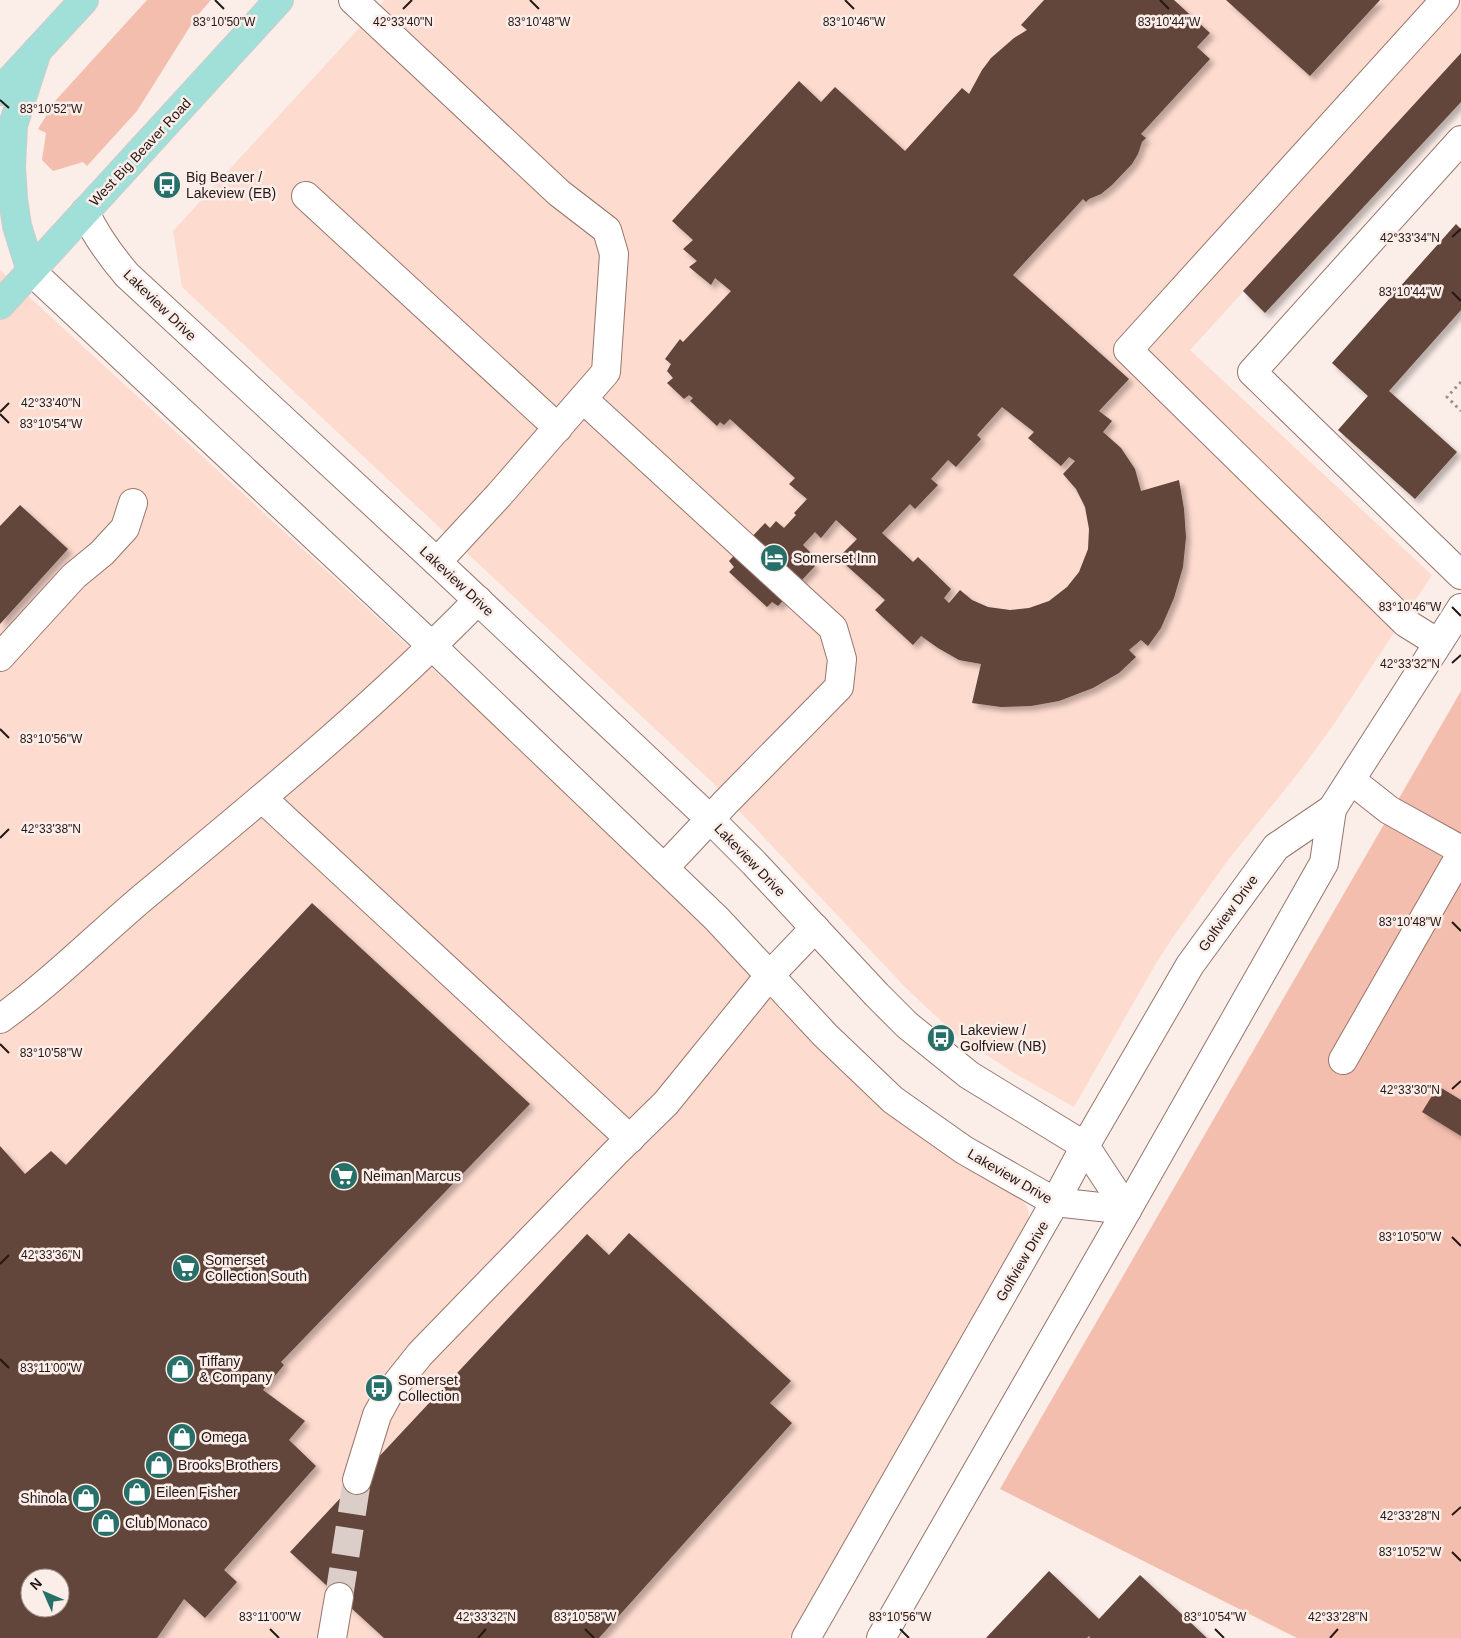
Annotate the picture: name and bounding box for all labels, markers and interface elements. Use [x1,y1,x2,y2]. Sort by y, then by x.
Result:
text: 83°10'50"W [193,15,256,29]
text: 42°33'40"N [373,15,433,29]
text: 83°10'48"W [508,15,571,29]
text: 83°10'46"W [823,15,886,29]
text: 83°10'44"W [1138,15,1201,29]
street label: West Big Beaver Road [86,95,194,209]
text: 83°10'52"W [20,102,83,116]
place label: Big Beaver / Lakeview (EB) [186,169,276,201]
bus stop icon: Big Beaver / Lakeview (EB) [152,170,182,200]
text: 42°33'34"N [1380,231,1440,245]
street label: Lakeview Drive [120,266,200,344]
text: 83°10'44"W [1379,285,1442,299]
text: 42°33'40"N [21,396,81,410]
text: 83°10'54"W [20,417,83,431]
street label: Lakeview Drive [417,543,497,619]
hotel icon: Somerset Inn [759,543,789,573]
place label: Somerset Inn [793,550,876,566]
text: 83°10'46"W [1379,600,1442,614]
text: 42°33'32"N [1380,657,1440,671]
text: 83°10'56"W [20,732,83,746]
street label: Lakeview Drive [711,820,789,900]
text: 42°33'38"N [21,822,81,836]
street label: Golfview Drive [1195,872,1261,954]
text: 83°10'48"W [1379,915,1442,929]
place label: Lakeview / Golfview (NB) [960,1022,1046,1054]
bus stop icon: Lakeview / Golfview (NB) [926,1023,956,1053]
text: 83°10'58"W [20,1046,83,1060]
text: 42°33'30"N [1380,1083,1440,1097]
street label: Lakeview Drive [965,1145,1055,1207]
supermarket icon: Neiman Marcus [329,1161,359,1191]
place label: Neiman Marcus [363,1168,461,1184]
street label: Golfview Drive [993,1218,1052,1304]
text: 83°10'50"W [1379,1230,1442,1244]
text: 42°33'36"N [21,1248,81,1262]
place label: Somerset Collection South [205,1252,307,1284]
supermarket icon: Somerset Collection South [171,1253,201,1283]
place label: Tiffany & Company [199,1353,272,1385]
shop icon: Tiffany & Company [165,1354,195,1384]
text: 83°11'00"W [20,1361,83,1375]
place label: Somerset Collection [398,1372,459,1404]
bus stop icon: Somerset Collection [364,1373,394,1403]
shop icon: Omega [167,1422,197,1452]
place label: Omega [201,1429,247,1445]
shop icon: Brooks Brothers [144,1450,174,1480]
place label: Brooks Brothers [178,1457,278,1473]
shop icon: Eileen Fisher [122,1477,152,1507]
shop icon: Shinola [71,1483,101,1513]
place label: Eileen Fisher [156,1484,238,1500]
place label: Shinola [20,1490,67,1506]
shop icon: Club Monaco [91,1508,121,1538]
text: 42°33'28"N [1380,1509,1440,1523]
place label: Club Monaco [125,1515,208,1531]
text: 83°10'52"W [1379,1545,1442,1559]
north arrow [20,1568,70,1618]
text: N [27,1575,45,1593]
text: 83°11'00"W [239,1610,302,1624]
text: 42°33'32"N [456,1610,516,1624]
text: 83°10'58"W [554,1610,617,1624]
text: 83°10'56"W [869,1610,932,1624]
text: 83°10'54"W [1184,1610,1247,1624]
text: 42°33'28"N [1308,1610,1368,1624]

